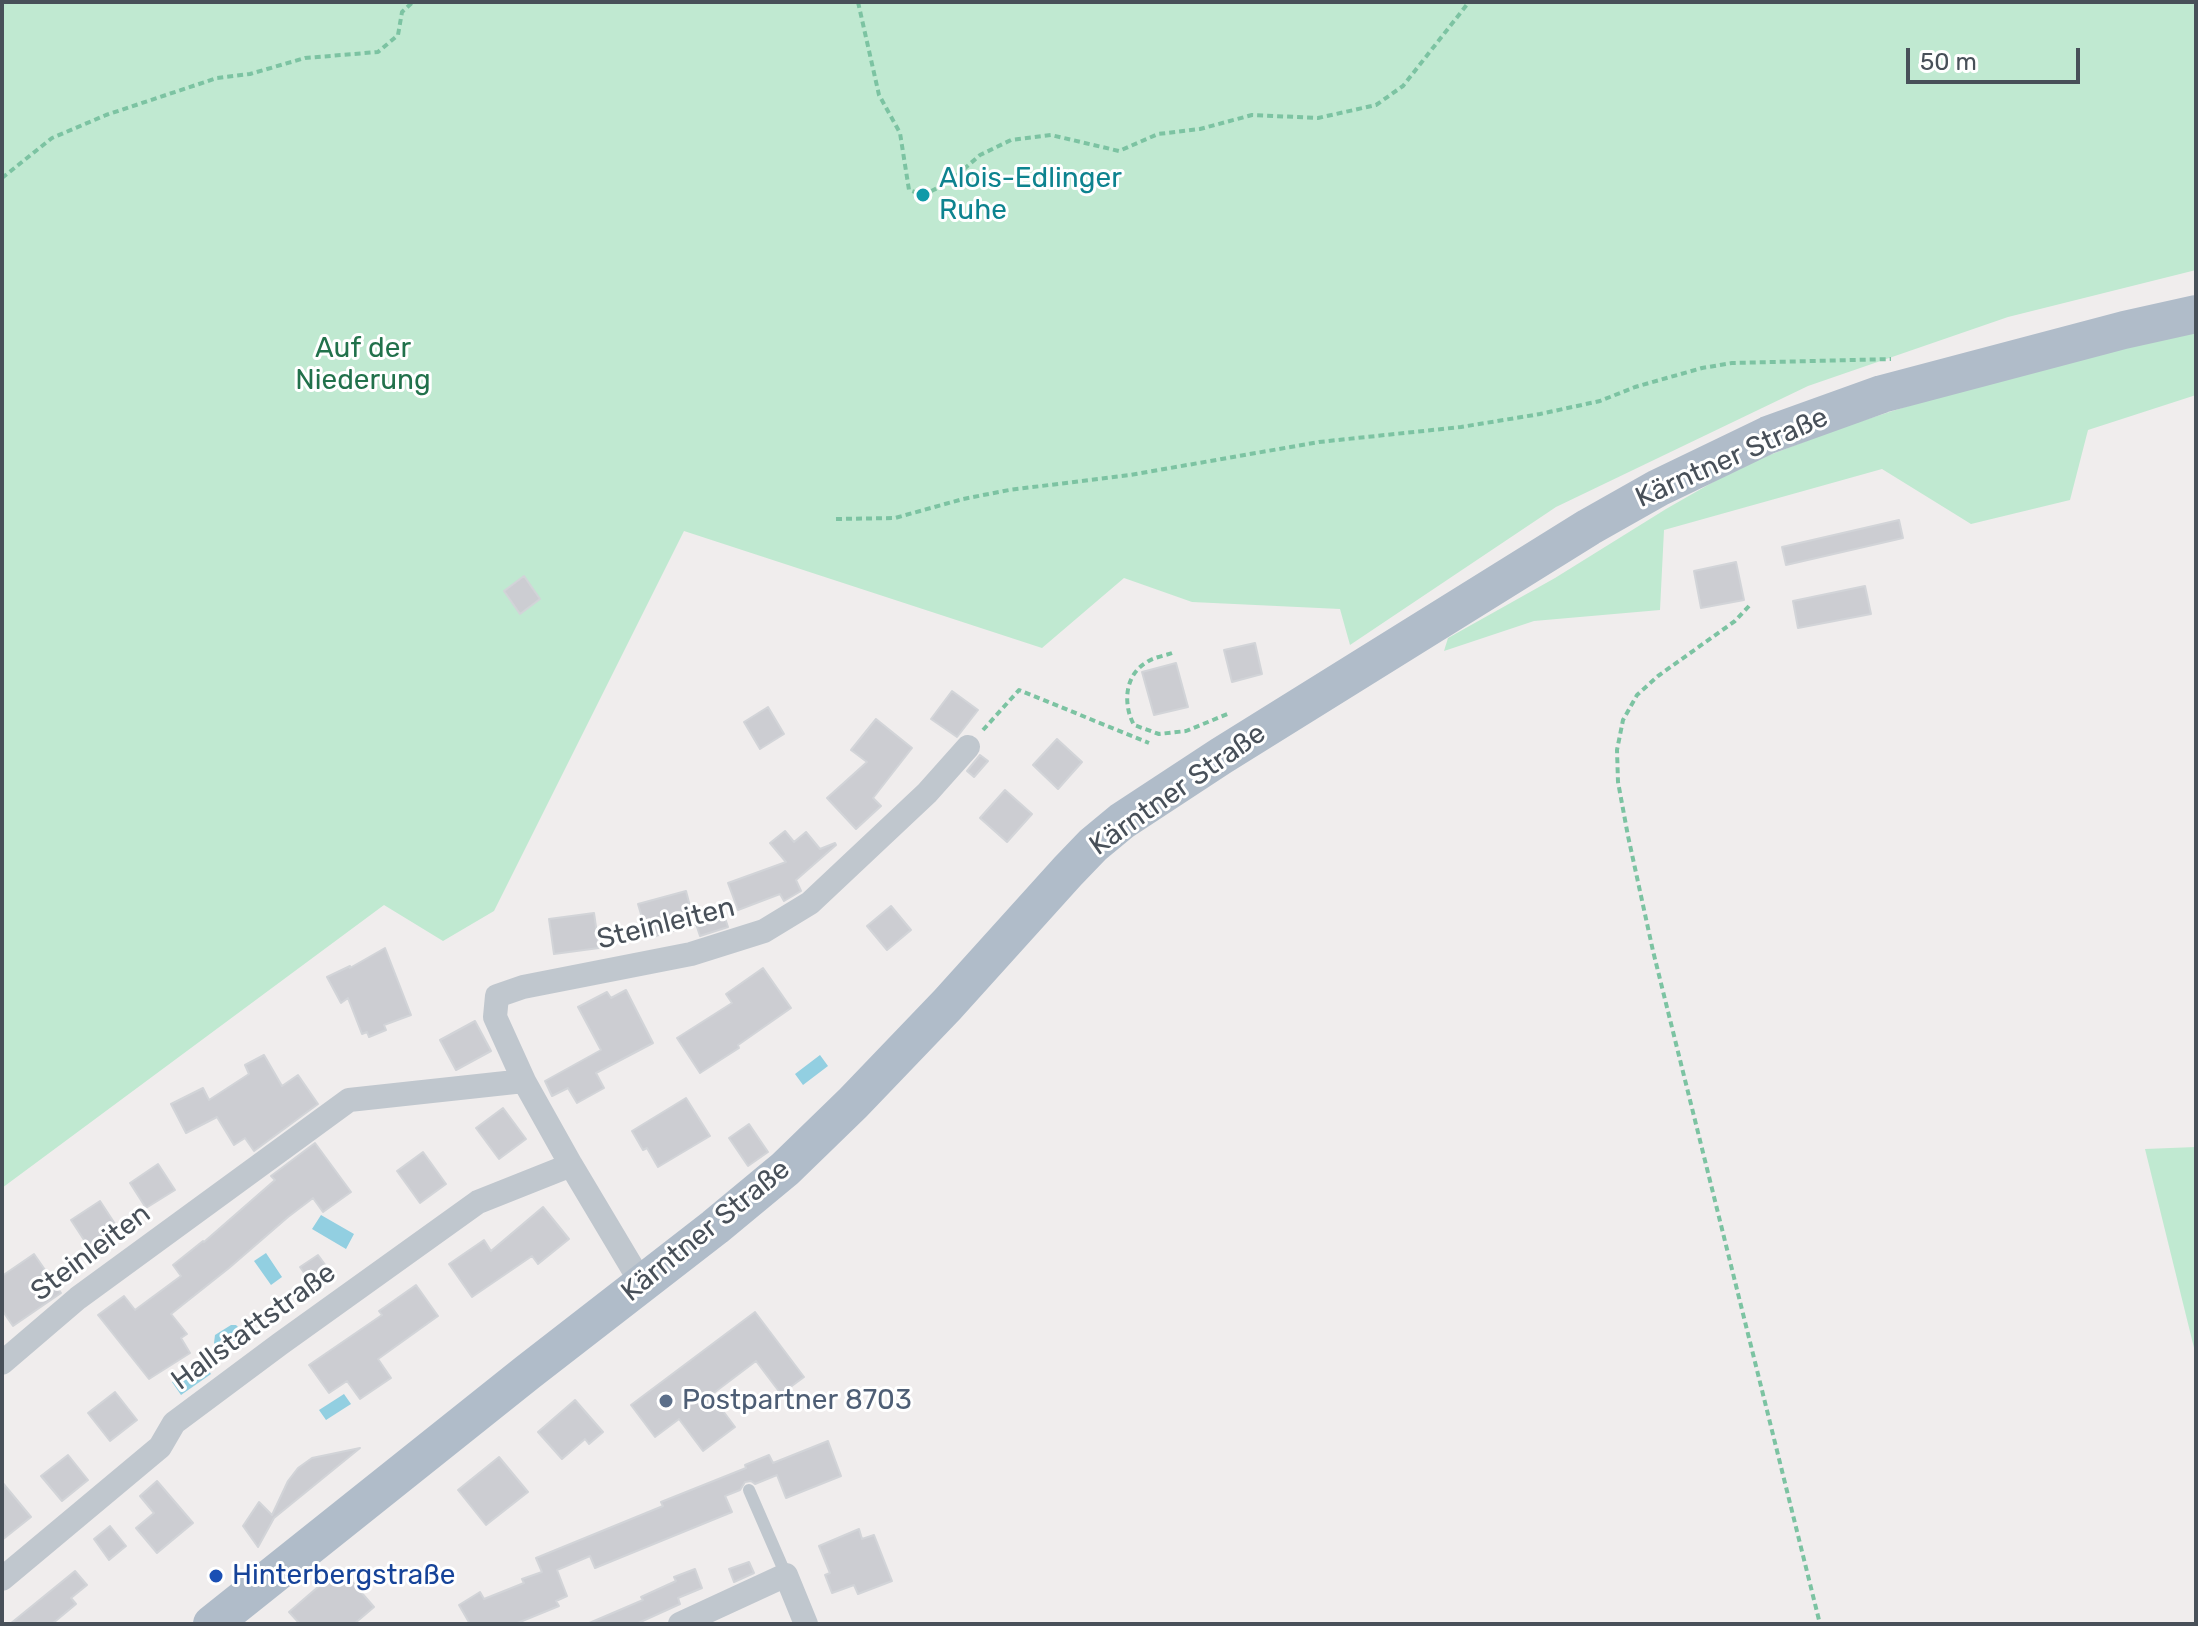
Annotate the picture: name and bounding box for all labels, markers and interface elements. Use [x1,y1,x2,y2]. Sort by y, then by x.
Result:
scale bar [1910,32,2084,82]
text: 50 m [1920,48,1977,76]
place label: Alois-Edlinger Ruhe [939,162,1122,228]
marker: Alois-Edlinger Ruhe [914,186,932,204]
park label: Auf der Niederung [295,332,431,398]
street label: Kärntner Straße [1631,401,1833,515]
street label: Kärntner Straße [1084,717,1272,863]
street label: Steinleiten [594,891,738,957]
street label: Kärntner Straße [615,1153,797,1309]
street label: Steinleiten [25,1197,157,1309]
street label: Hallstattstraße [165,1256,343,1398]
place label: Postpartner 8703 [682,1384,912,1418]
marker: Postpartner 8703 [657,1392,675,1410]
place label: Hinterbergstraße [232,1559,455,1593]
marker: Hinterbergstraße [207,1567,225,1585]

